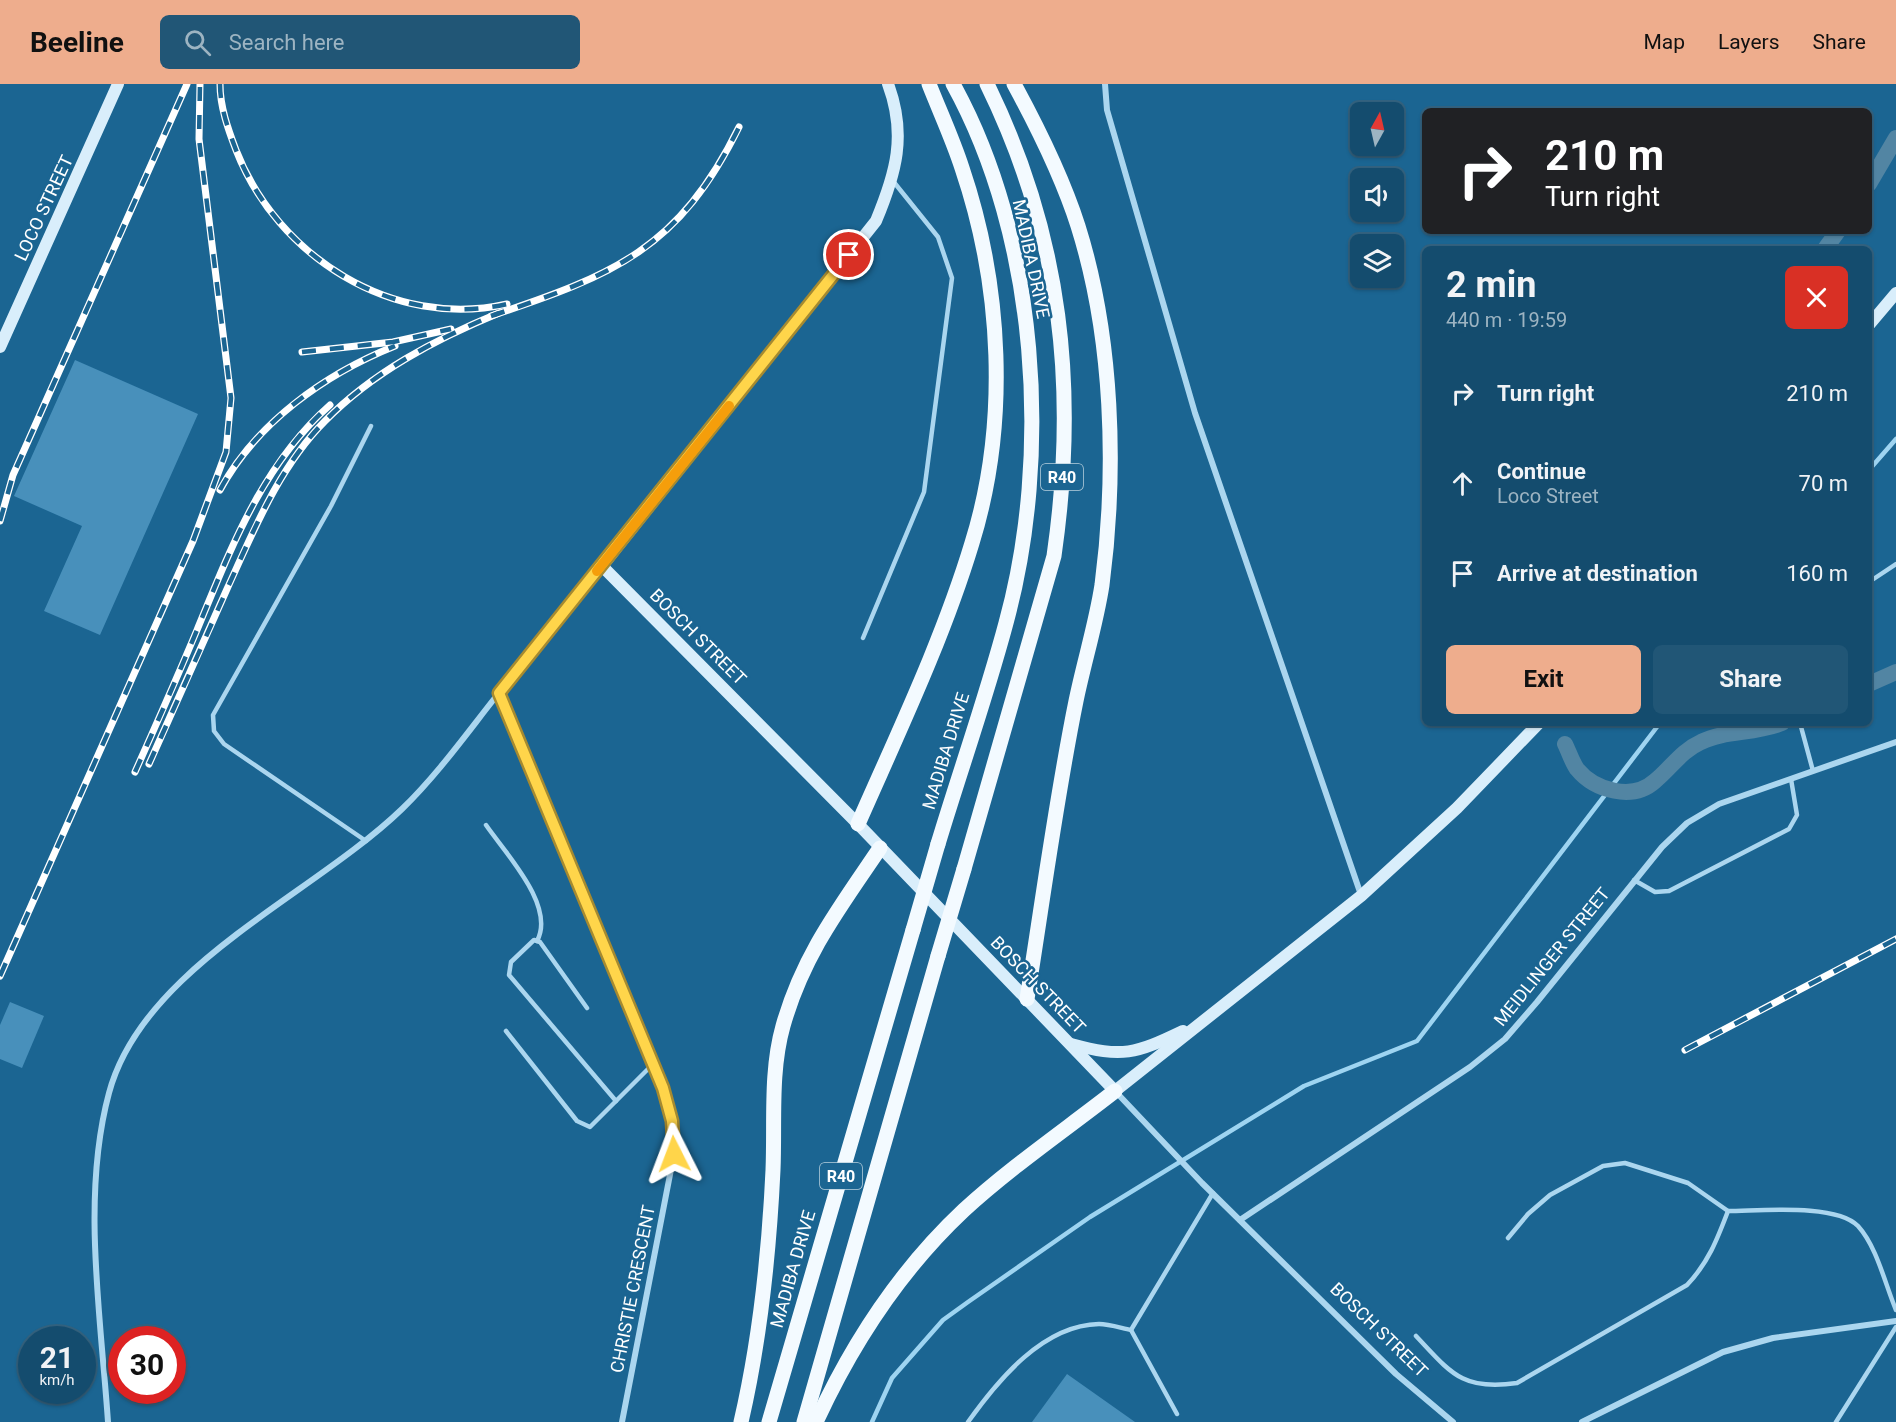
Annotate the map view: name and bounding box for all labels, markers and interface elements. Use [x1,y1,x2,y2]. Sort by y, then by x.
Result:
search box [160,15,580,69]
text: Beeline [30,26,124,59]
icon: search [181,26,214,59]
text: Search here [229,30,345,55]
text: Map [1643,30,1685,54]
text: Layers [1718,30,1779,54]
text: Share [1812,30,1866,54]
north arrow [1350,102,1404,156]
map controls [1350,102,1404,288]
text: 210 m [1545,131,1664,180]
icon: right [1446,132,1524,210]
street label: LOCO STREET [10,151,77,264]
button: sound [1350,168,1404,222]
text: Turn right [1545,181,1660,213]
street label: MADIBA DRIVE [1009,197,1054,320]
pin [823,229,874,280]
button: layers [1350,234,1404,288]
icon: arrive [832,238,865,271]
text: 2 min [1446,264,1537,306]
button: close [1785,266,1848,329]
text: 440 m · 19:59 [1446,308,1567,332]
icon: right [1446,377,1479,410]
text: Turn right [1497,381,1594,406]
text: 210 m [1786,381,1848,406]
text: Continue [1497,459,1586,484]
road number: R40 [1041,464,1083,490]
icon: ahead [1446,467,1479,500]
text: 70 m [1799,471,1848,496]
text: Loco Street [1497,484,1599,508]
icon: arrive [1446,557,1479,590]
text: Arrive at destination [1497,561,1698,586]
text: 160 m [1786,561,1848,586]
street label: BOSCH STREET [646,584,751,689]
button: Exit [1446,645,1641,714]
button: Share [1653,645,1848,714]
street label: MADIBA DRIVE [918,690,973,812]
street label: MEIDLINGER STREET [1489,883,1614,1030]
street label: BOSCH STREET [987,932,1090,1038]
position arrow [642,1122,706,1186]
road number: R40 [820,1163,862,1189]
street label: CHRISTIE CRESCENT [606,1203,659,1375]
street label: MADIBA DRIVE [766,1208,819,1330]
street label: BOSCH STREET [1326,1278,1433,1382]
speed limit sign: 30 [108,1326,186,1404]
text: 21 [40,1340,74,1375]
text: km/h [39,1371,75,1389]

